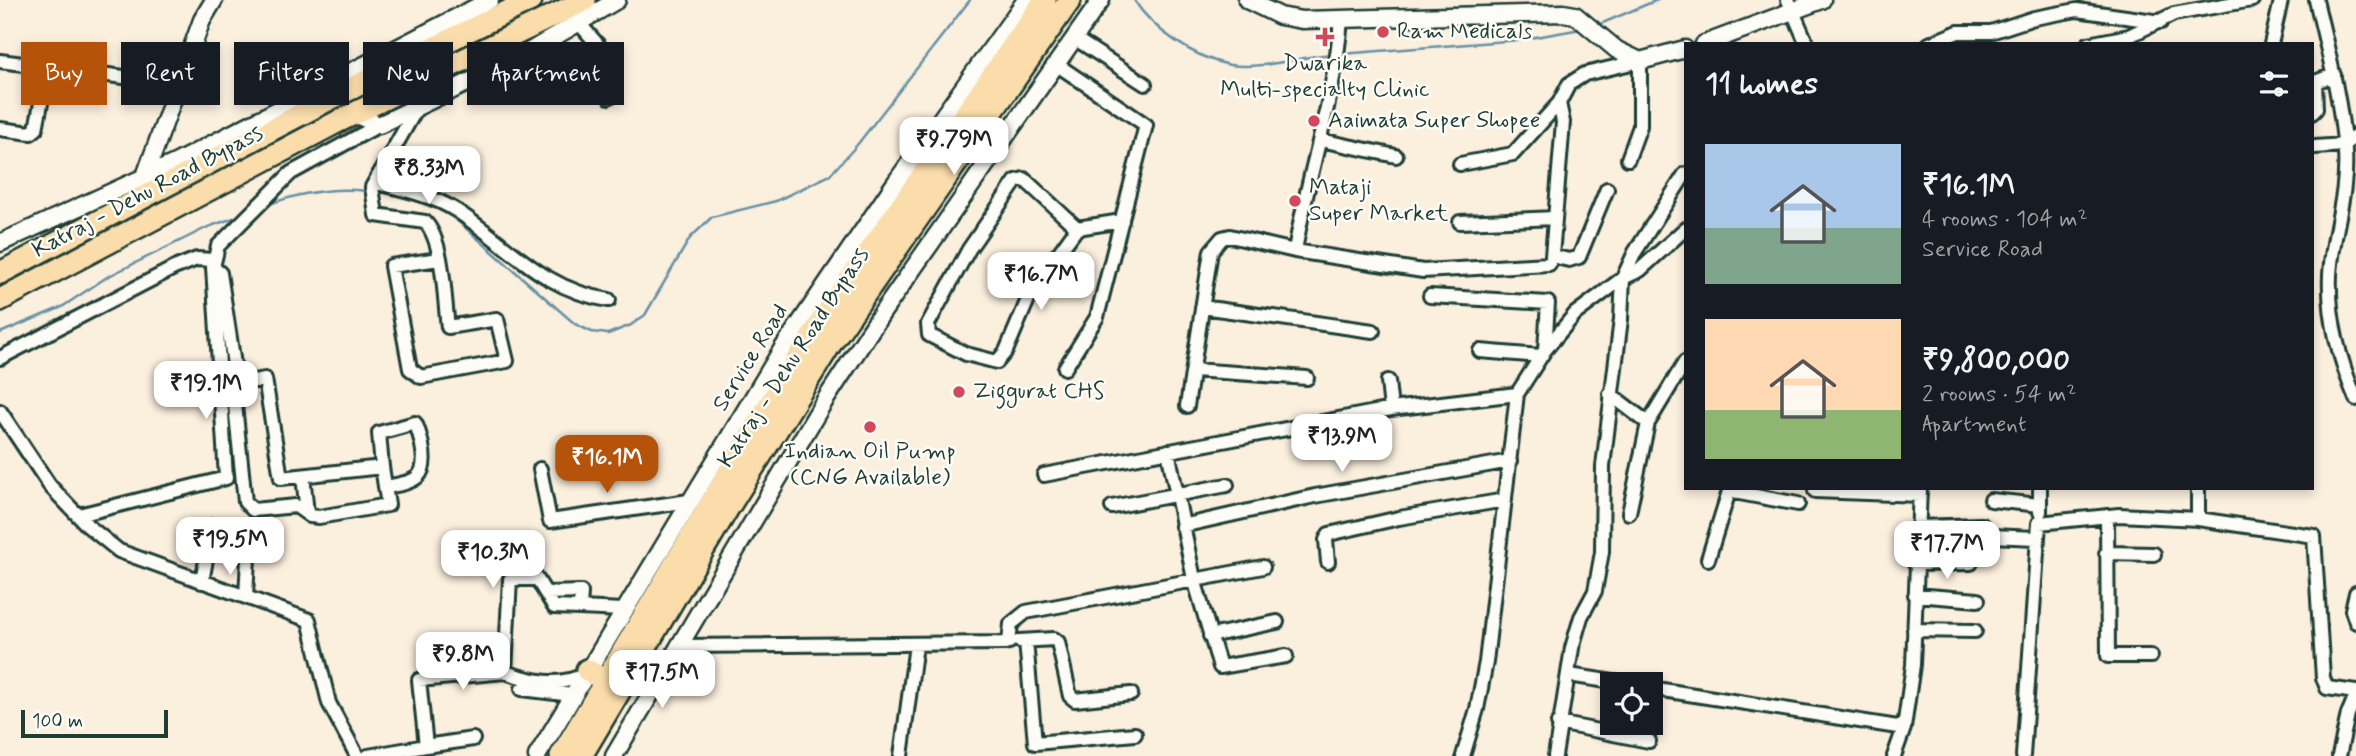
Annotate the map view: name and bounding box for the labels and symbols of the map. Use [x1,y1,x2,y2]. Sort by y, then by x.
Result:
place label: Ram Medicals [1397,17,1532,47]
marker: Ram Medicals [1375,24,1391,40]
marker: Dwarika Multi-specialty Clinic [1315,27,1335,47]
place label: Dwarika Multi-specialty Clinic [1220,49,1430,105]
place label: Aaimata Super Shopee [1328,106,1540,136]
marker: Aaimata Super Shopee [1306,113,1322,129]
street label: Katraj - Dehu Road Bypass [27,118,269,266]
pin: ₹9.79M [897,118,1011,177]
pin: ₹8.33M [372,146,486,206]
place label: Mataji Super Market [1309,173,1449,229]
marker: Mataji Super Market [1287,193,1303,209]
street label: Katraj - Dehu Road Bypass [711,242,877,474]
pin: ₹16.7M [984,252,1098,312]
street label: Service Road [706,299,796,417]
pin: ₹19.1M [149,362,263,421]
place label: Ziggurat CHS [973,377,1105,409]
marker: Ziggurat CHS [951,384,967,400]
pin: ₹13.9M [1285,414,1399,474]
marker: Indian Oil Pump (CNG Available) [862,419,878,435]
pin: ₹16.1M [550,435,664,495]
place label: Indian Oil Pump (CNG Available) [784,437,956,493]
pin: ₹19.5M [173,518,287,577]
pin: ₹17.7M [1890,522,2004,581]
pin: ₹10.3M [436,530,550,590]
pin: ₹9.8M [414,632,512,692]
pin: ₹17.5M [605,650,719,710]
scale bar [21,707,168,739]

